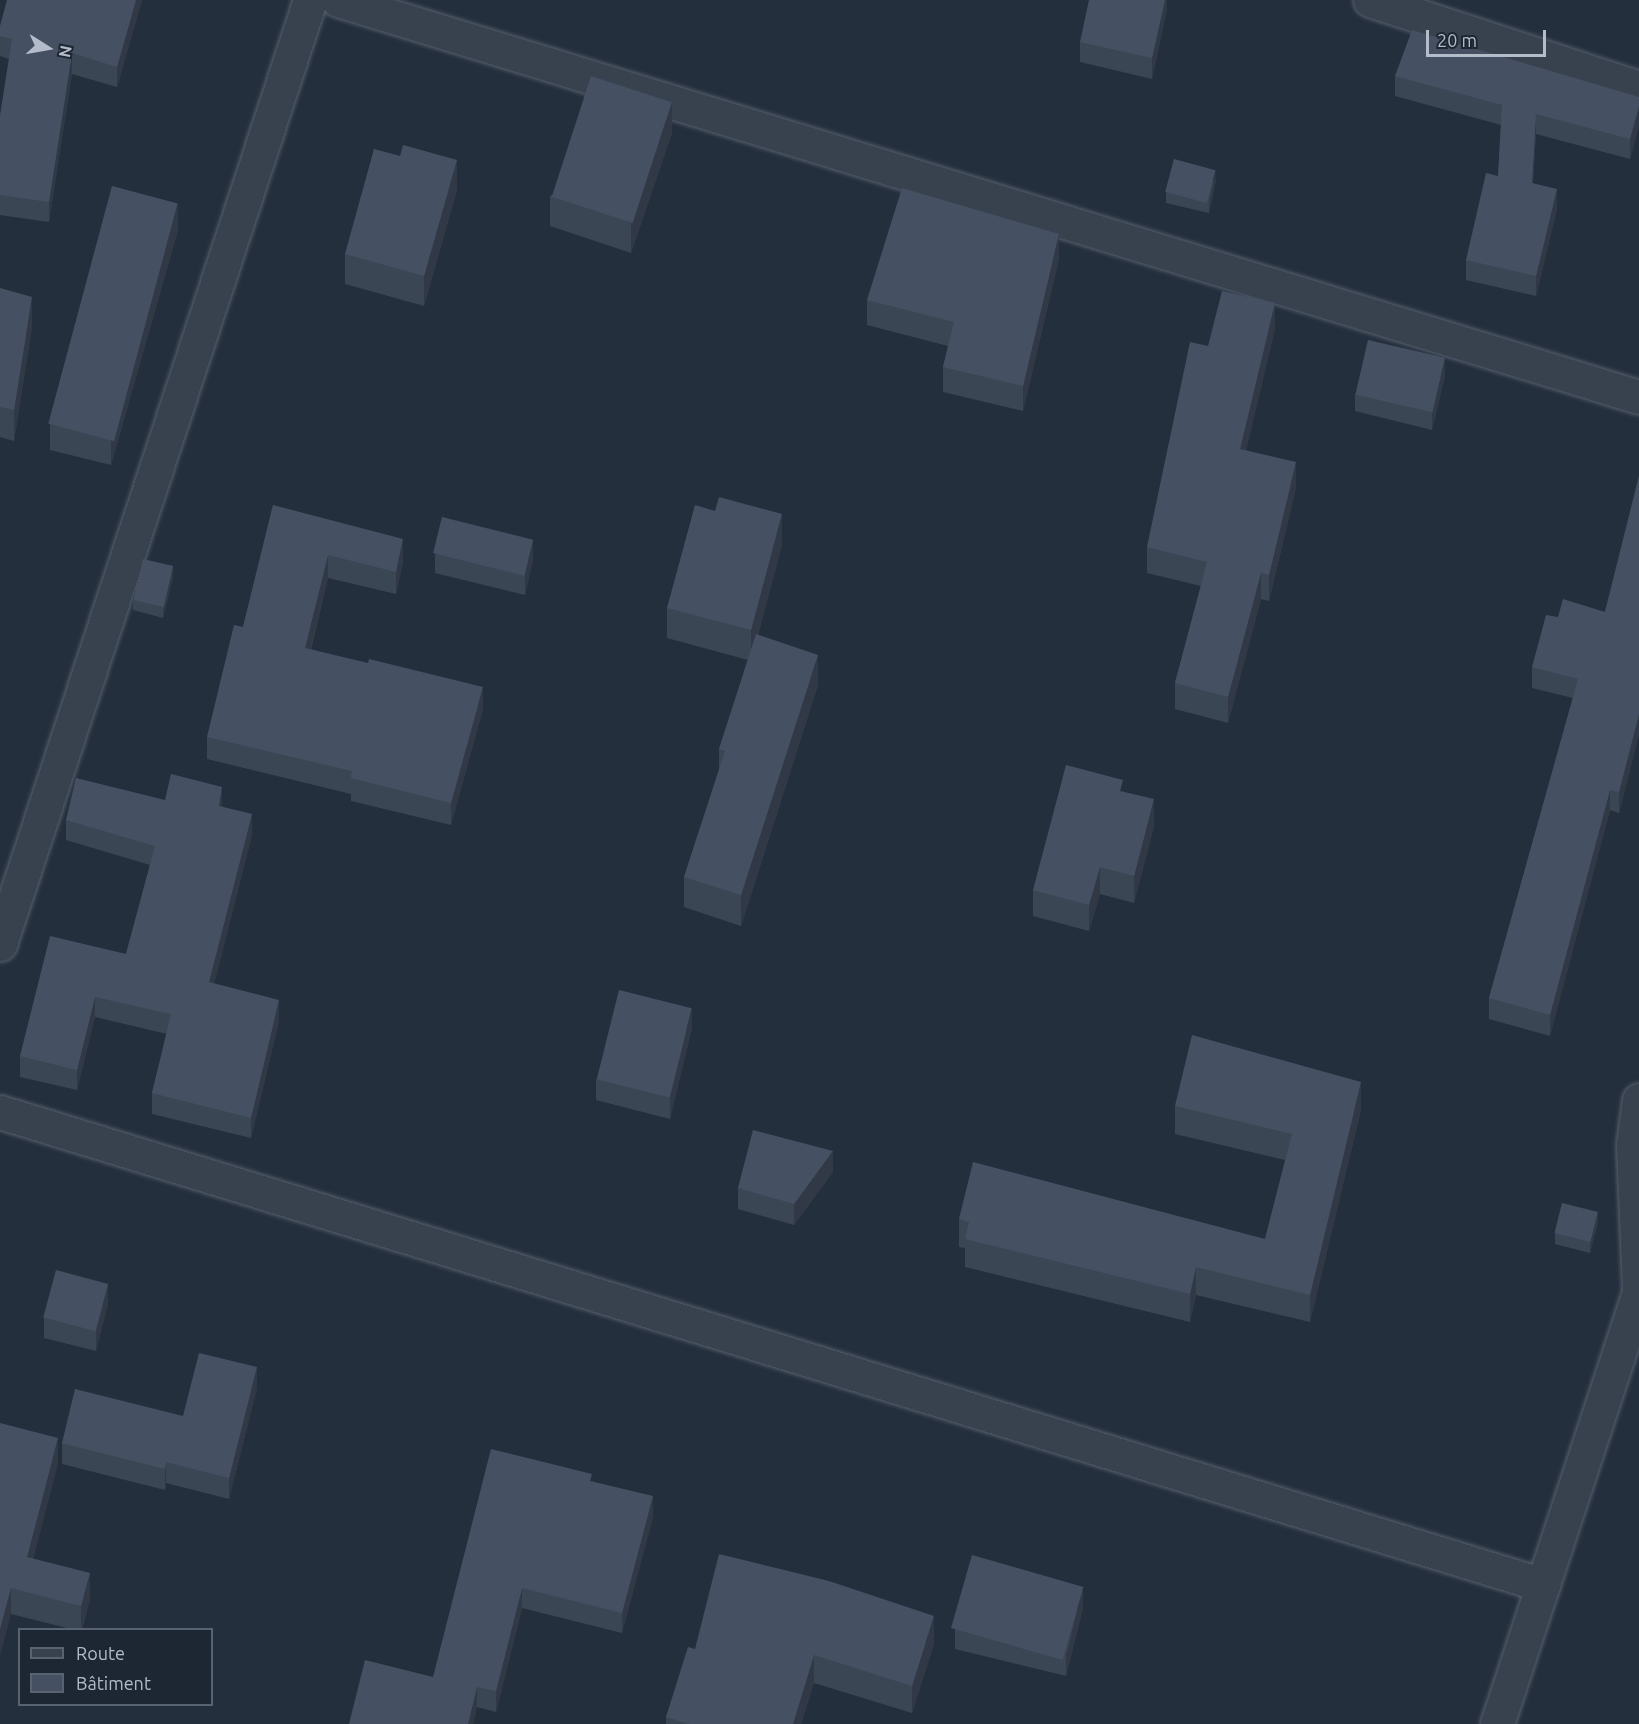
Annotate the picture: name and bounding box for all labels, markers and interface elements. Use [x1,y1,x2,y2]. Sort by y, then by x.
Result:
north arrow [18,18,78,78]
scale bar [1429,18,1549,56]
text: 20 m [1437,30,1477,50]
text: N [56,44,76,59]
legend [18,1628,213,1706]
text: Route [76,1643,125,1663]
text: Bâtiment [76,1673,151,1693]

